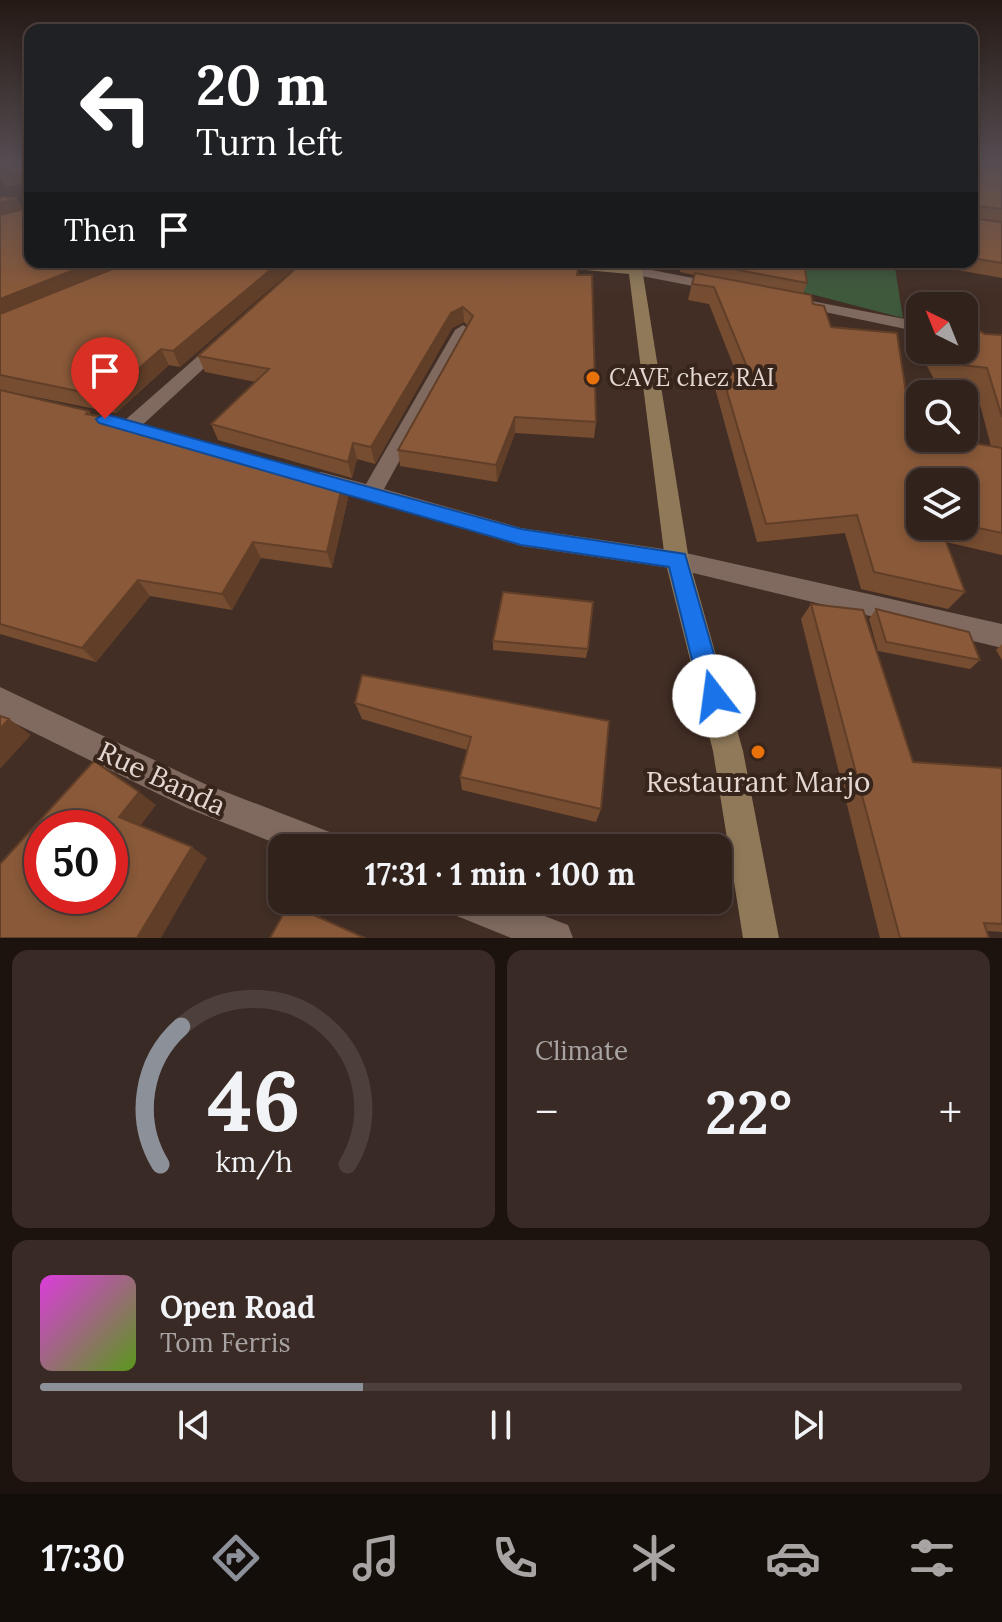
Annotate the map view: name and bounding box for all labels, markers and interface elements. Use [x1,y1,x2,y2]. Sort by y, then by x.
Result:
text: 20 m [196,49,328,120]
icon: left [64,56,168,160]
text: Turn left [196,119,343,165]
icon: arrive [152,208,196,252]
text: Then [64,211,136,249]
north arrow [906,292,978,364]
map controls [906,292,978,540]
pin [71,337,139,419]
icon: arrive [83,349,127,393]
place label: CAVE chez RAI [609,362,775,393]
marker: CAVE chez RAI [584,369,602,387]
button: search [906,380,978,452]
button: layers [906,468,978,540]
position arrow [672,654,756,738]
street label: Rue Banda [92,733,232,823]
marker: Restaurant Marjo [749,743,767,761]
place label: Restaurant Marjo [646,764,870,800]
speed limit sign: 50 [24,810,128,914]
text: 17:31 · 1 min · 100 m [365,855,635,893]
text: Climate [535,1034,628,1067]
text: 46 [207,1047,300,1154]
text: 22° [705,1074,792,1150]
text: − [535,1084,558,1140]
text: + [939,1084,962,1140]
text: km/h [215,1143,292,1180]
text: Open Road [160,1288,315,1326]
text: Tom Ferris [160,1326,290,1359]
icon: previous [172,1403,216,1447]
icon: pause [479,1403,523,1447]
icon: next [786,1403,830,1447]
icon: directions [208,1530,264,1586]
icon: music [348,1530,404,1586]
icon: phone [487,1530,543,1586]
icon: climate [626,1530,682,1586]
icon: car [765,1530,821,1586]
icon: filters [904,1530,960,1586]
text: 17:30 [42,1535,125,1581]

